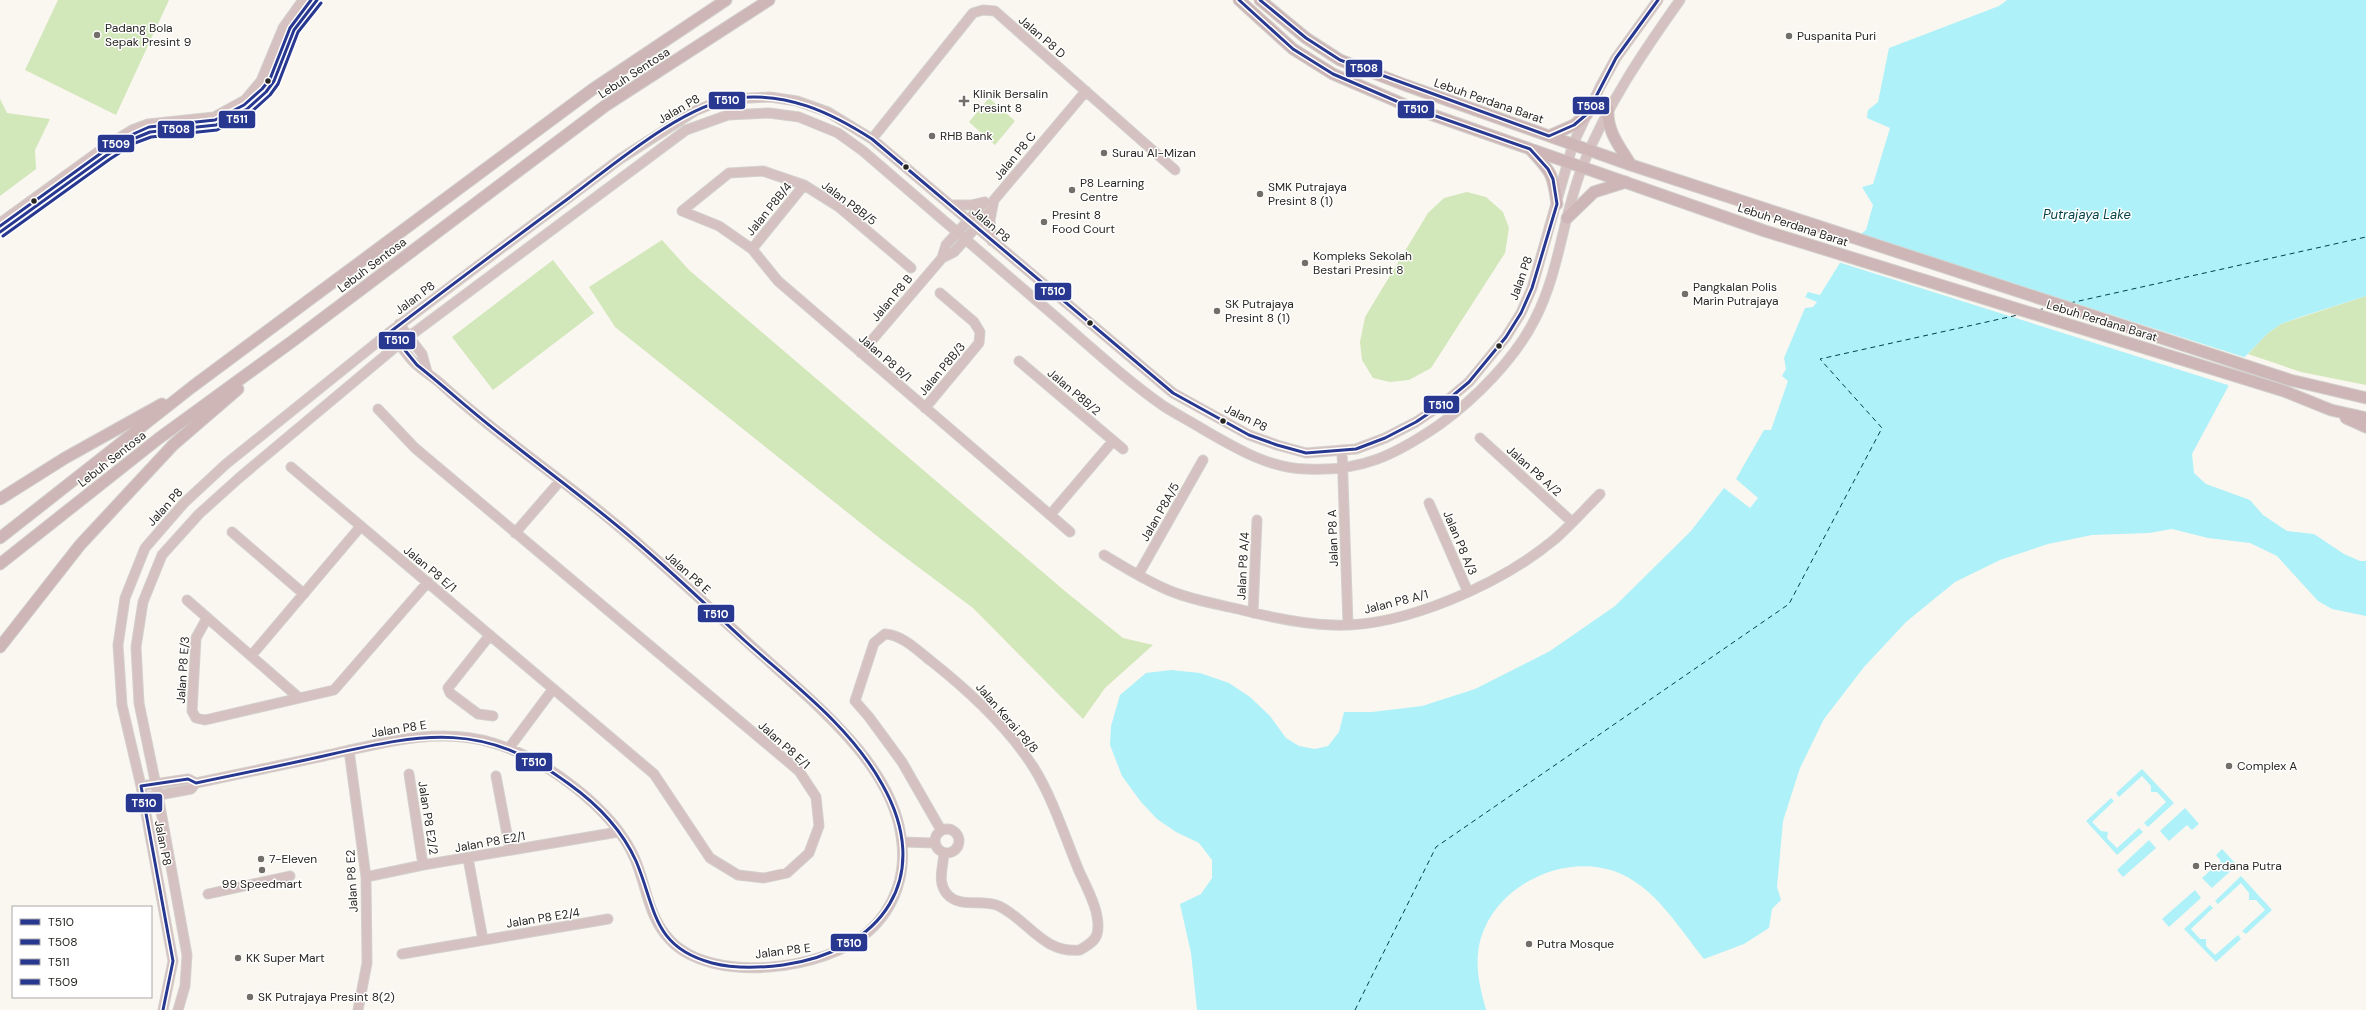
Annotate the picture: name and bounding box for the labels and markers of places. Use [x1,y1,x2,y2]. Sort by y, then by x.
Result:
place label: Padang Bola Sepak Presint 9 [105,20,191,50]
place label: Puspanita Puri [1797,28,1876,44]
marker: Padang Bola Sepak Presint 9 [92,30,102,40]
marker: Puspanita Puri [1784,31,1794,41]
unlabelled marker [263,76,273,86]
place label: Klinik Bersalin Presint 8 [973,86,1048,116]
marker: Klinik Bersalin Presint 8 [958,95,970,107]
place label: RHB Bank [940,128,992,144]
marker: RHB Bank [927,131,937,141]
place label: Surau Al-Mizan [1112,145,1196,161]
marker: Surau Al-Mizan [1099,148,1109,158]
unlabelled marker [901,162,911,172]
place label: P8 Learning Centre [1080,175,1145,205]
place label: SMK Putrajaya Presint 8 (1) [1268,179,1347,209]
marker: P8 Learning Centre [1067,185,1077,195]
marker: SMK Putrajaya Presint 8 (1) [1255,189,1265,199]
unlabelled marker [29,196,39,206]
place label: Presint 8 Food Court [1052,207,1115,237]
marker: Presint 8 Food Court [1039,217,1049,227]
place label: Kompleks Sekolah Bestari Presint 8 [1313,248,1412,278]
marker: Kompleks Sekolah Bestari Presint 8 [1300,258,1310,268]
place label: Pangkalan Polis Marin Putrajaya [1693,279,1779,309]
marker: Pangkalan Polis Marin Putrajaya [1680,289,1690,299]
place label: SK Putrajaya Presint 8 (1) [1225,296,1294,326]
marker: SK Putrajaya Presint 8 (1) [1212,306,1222,316]
unlabelled marker [1085,318,1095,328]
unlabelled marker [1494,341,1504,351]
unlabelled marker [1218,416,1228,426]
place label: Complex A [2237,758,2297,774]
marker: Complex A [2224,761,2234,771]
place label: 7-Eleven [269,851,317,867]
marker: 7-Eleven [256,854,266,864]
place label: Perdana Putra [2204,858,2282,874]
marker: Perdana Putra [2191,861,2201,871]
marker: 99 Speedmart [257,865,267,875]
place label: 99 Speedmart [222,876,302,892]
place label: Putra Mosque [1537,936,1614,952]
marker: Putra Mosque [1524,939,1534,949]
place label: KK Super Mart [246,950,325,966]
marker: KK Super Mart [233,953,243,963]
place label: SK Putrajaya Presint 8(2) [258,989,395,1005]
marker: SK Putrajaya Presint 8(2) [245,992,255,1002]

